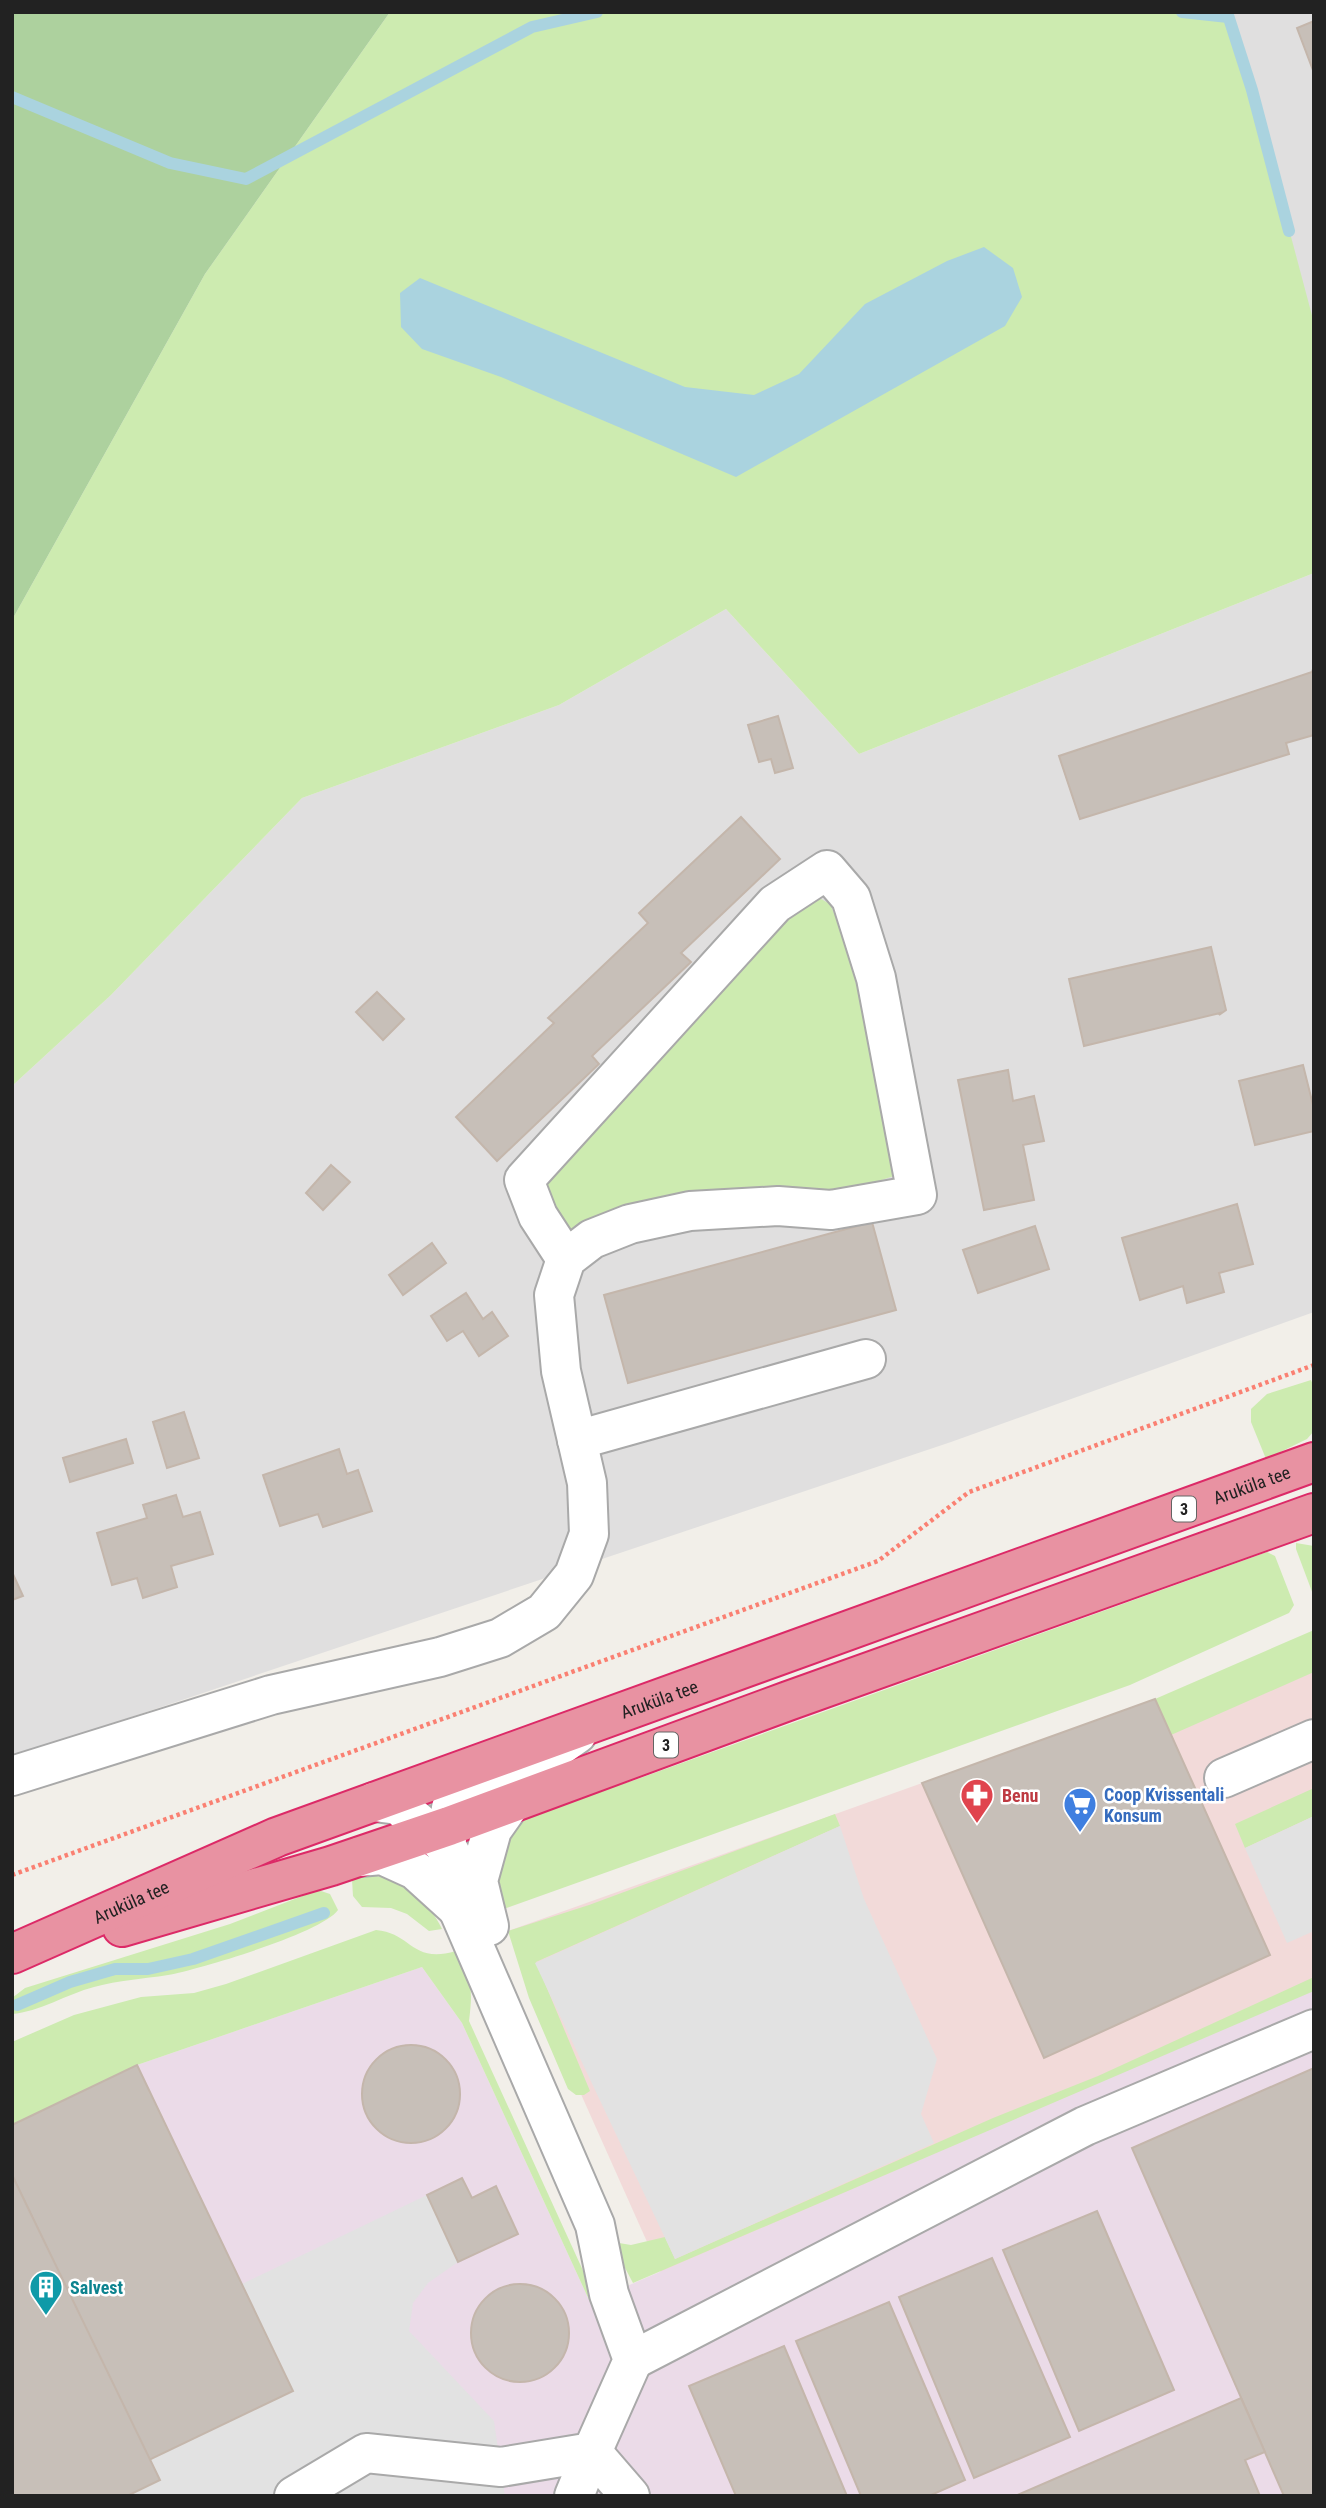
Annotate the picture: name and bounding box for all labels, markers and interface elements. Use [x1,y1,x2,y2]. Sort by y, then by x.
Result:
street label: Aruküla tee [1210,1461,1293,1508]
road number: 3 [1172,1497,1196,1522]
street label: Aruküla tee [618,1675,701,1722]
road number: 3 [654,1732,678,1758]
pharmacy icon: Benu [958,1776,996,1825]
place label: Coop Kvissentali Konsum [1104,1784,1224,1826]
place label: Benu [1002,1785,1038,1806]
supermarket icon: Coop Kvissentali Konsum [1061,1785,1099,1834]
street label: Aruküla tee [90,1876,172,1927]
building icon: Salvest [27,2268,65,2317]
place label: Salvest [70,2277,123,2298]

